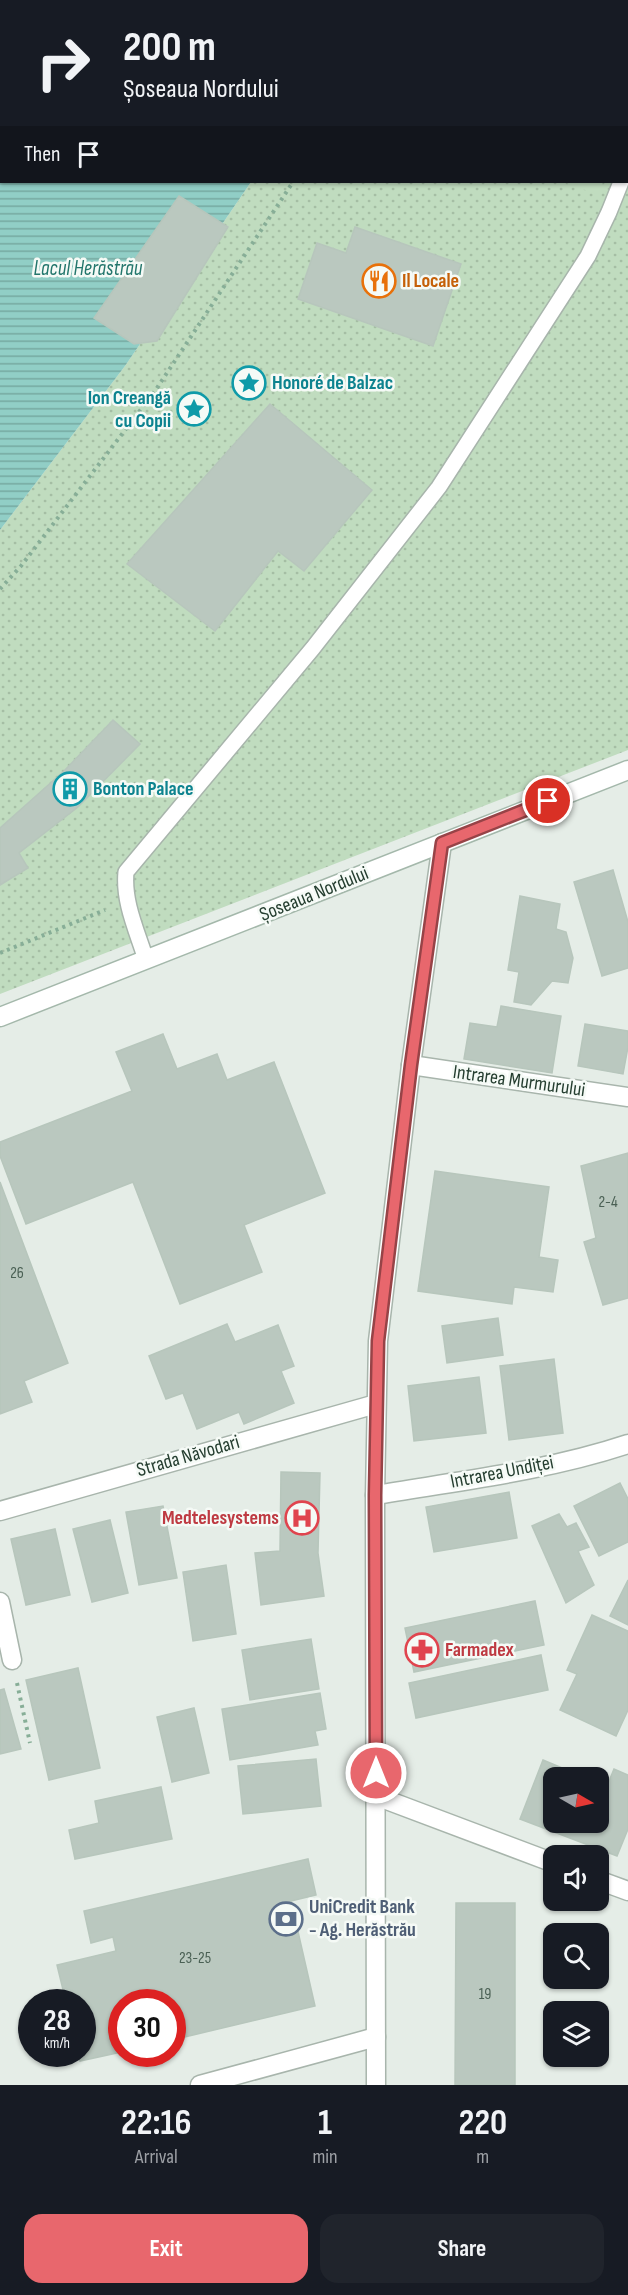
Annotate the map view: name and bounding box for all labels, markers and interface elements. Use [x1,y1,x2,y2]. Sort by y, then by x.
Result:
text: 200 m [123,22,216,73]
icon: right [24,24,102,102]
text: Șoseaua Nordului [123,73,279,105]
icon: arrive [72,138,105,171]
text: Then [24,141,60,168]
water label: Lacul Herăstrău [34,256,143,281]
restaurant icon: Il Locale [361,263,397,299]
place label: Il Locale [402,269,459,293]
place icon: Honoré de Balzac [231,365,267,401]
place label: Honoré de Balzac [272,371,393,395]
place label: Ion Creangă cu Copii [88,386,171,433]
place icon: Ion Creangă cu Copii [176,391,212,427]
building icon: Bonton Palace [52,771,88,807]
pin [522,775,573,826]
place label: Bonton Palace [93,777,194,801]
icon: arrive [531,784,564,817]
street label: Șoseaua Nordului [256,861,372,927]
street label: Intrarea Murmurului [451,1060,587,1102]
house number: 2-4 [598,1193,618,1212]
house number: 26 [10,1264,24,1283]
street label: Strada Năvodari [134,1430,242,1482]
street label: Intrarea Undiței [448,1450,556,1494]
hospital icon: Medtelesystems [284,1500,320,1536]
place label: Medtelesystems [162,1506,279,1530]
pharmacy icon: Farmadex [404,1632,440,1668]
place label: Farmadex [445,1638,514,1662]
position arrow [344,1741,408,1805]
north arrow [543,1767,609,1833]
map controls [543,1767,609,2067]
button: sound [543,1845,609,1911]
place label: UniCredit Bank - Ag. Herăstrău [309,1895,416,1942]
bank icon: UniCredit Bank - Ag. Herăstrău [268,1901,304,1937]
button: search [543,1923,609,1989]
house number: 23-25 [179,1949,211,1968]
house number: 19 [479,1985,491,2004]
speed limit sign: 30 [108,1989,186,2067]
button: layers [543,2001,609,2067]
text: 28 [43,2003,71,2039]
text: km/h [44,2034,70,2053]
text: 22:16 [121,2102,192,2145]
text: 1 [318,2102,332,2145]
text: 220 [458,2102,507,2145]
text: Arrival [135,2145,178,2169]
text: min [312,2145,338,2169]
text: m [476,2145,489,2169]
button: Exit [24,2214,308,2283]
button: Share [320,2214,604,2283]

